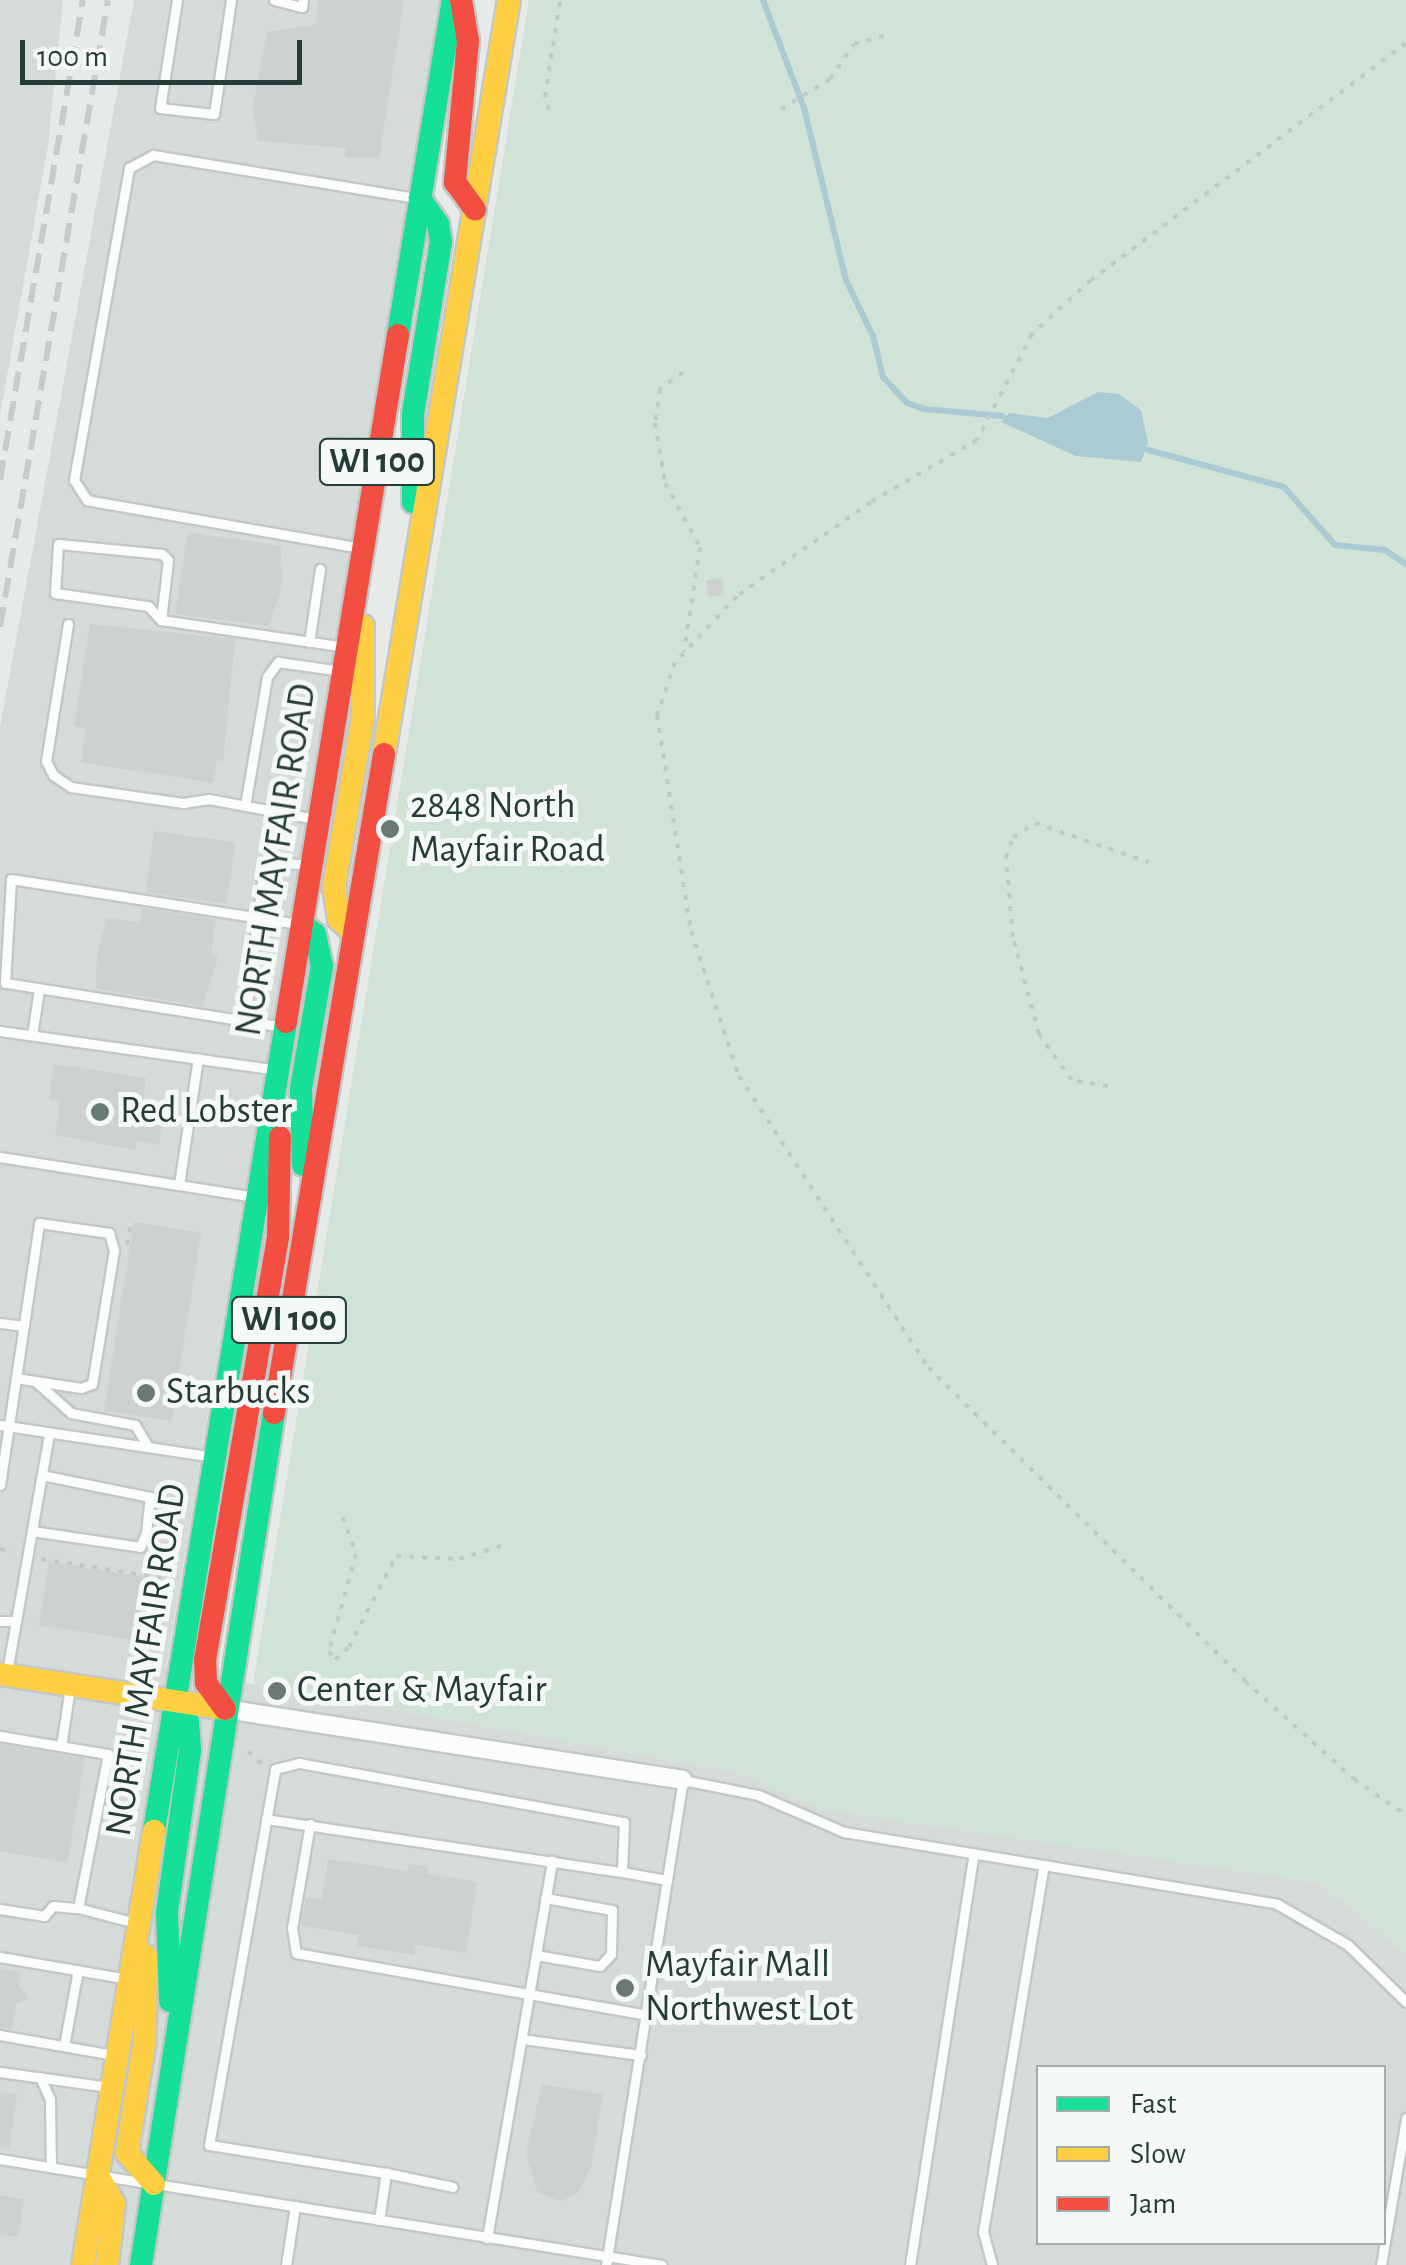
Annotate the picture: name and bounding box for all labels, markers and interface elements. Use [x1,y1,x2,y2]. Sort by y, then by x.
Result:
scale bar [25,20,308,82]
text: 100 m [37,42,108,72]
road number: WI 100 [317,432,437,492]
street label: NORTH MAYFAIR ROAD [227,681,327,1039]
place label: 2848 North Mayfair Road [410,784,605,874]
marker: 2848 North Mayfair Road [379,818,401,840]
place label: Red Lobster [120,1089,292,1135]
marker: Red Lobster [89,1101,111,1123]
road number: WI 100 [229,1290,349,1350]
place label: Starbucks [166,1370,310,1416]
marker: Starbucks [135,1382,157,1404]
street label: NORTH MAYFAIR ROAD [97,1481,197,1839]
place label: Center & Mayfair [297,1668,546,1714]
marker: Center & Mayfair [266,1680,288,1702]
place label: Mayfair Mall Northwest Lot [645,1943,853,2032]
marker: Mayfair Mall Northwest Lot [614,1977,636,1999]
legend [1036,2065,1386,2245]
text: Fast [1130,2089,1177,2119]
text: Slow [1130,2139,1186,2169]
text: Jam [1130,2189,1176,2219]

